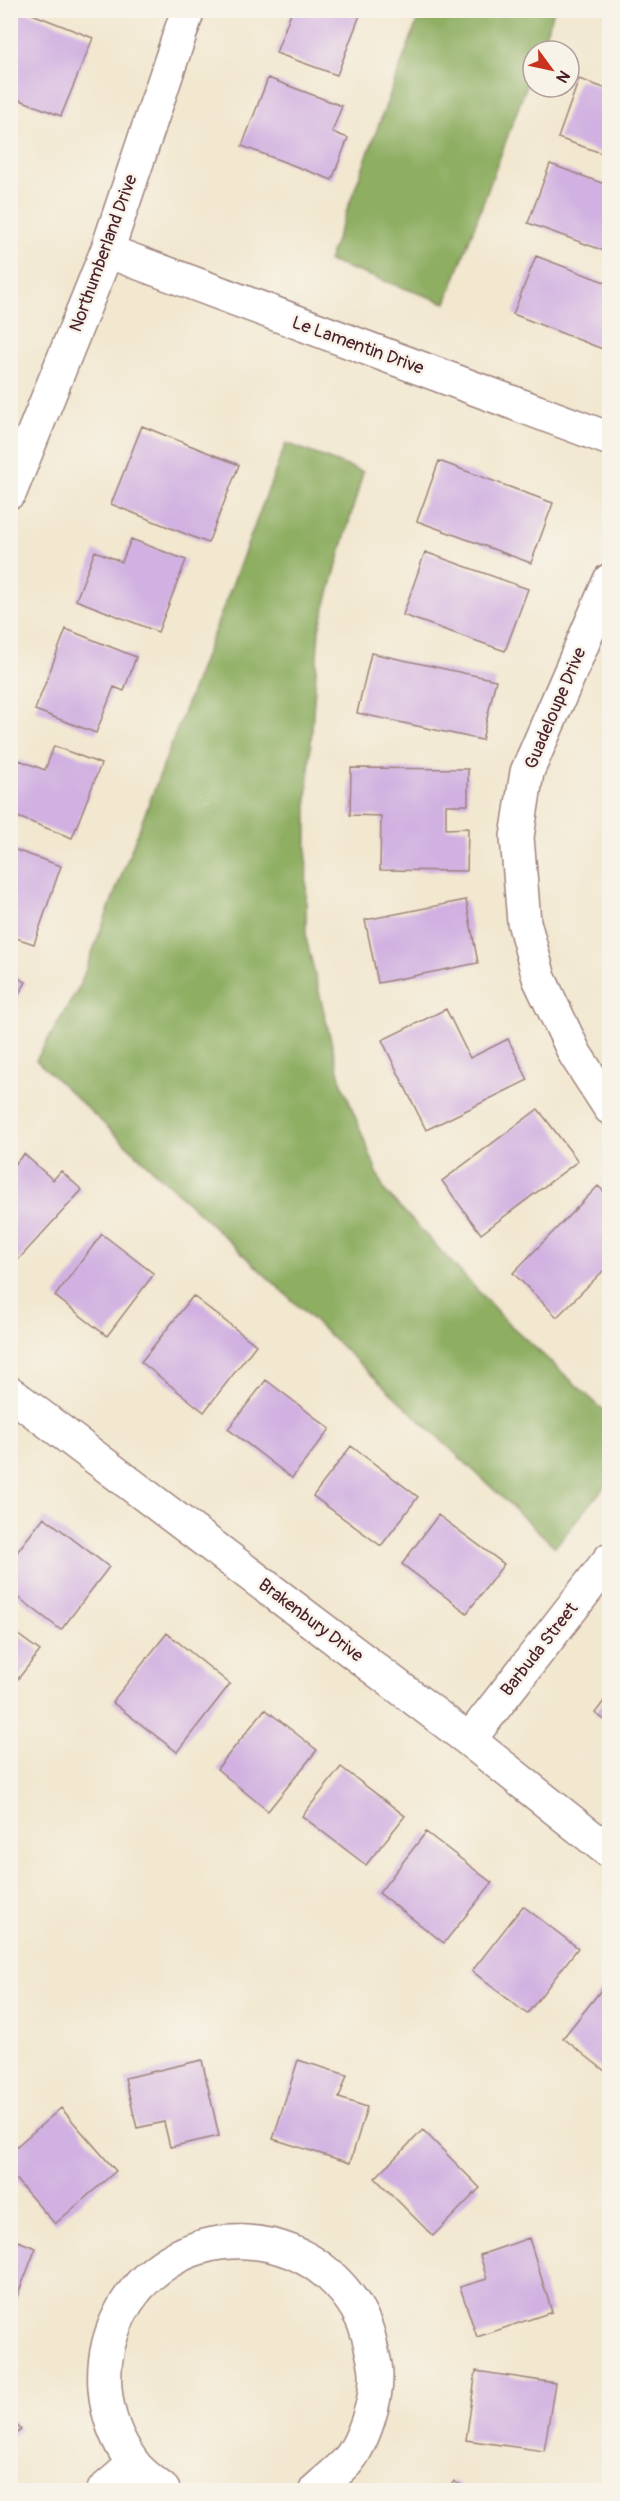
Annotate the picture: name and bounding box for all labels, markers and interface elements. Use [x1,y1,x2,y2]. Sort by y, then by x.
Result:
north arrow [521,39,581,99]
text: N [551,67,574,87]
street label: Northumberland Drive [64,171,143,335]
street label: Le Lamentin Drive [289,311,427,380]
street label: Guadeloupe Drive [519,644,591,773]
street label: Brakenbury Drive [254,1573,368,1667]
street label: Barbuda Street [496,1597,584,1701]

